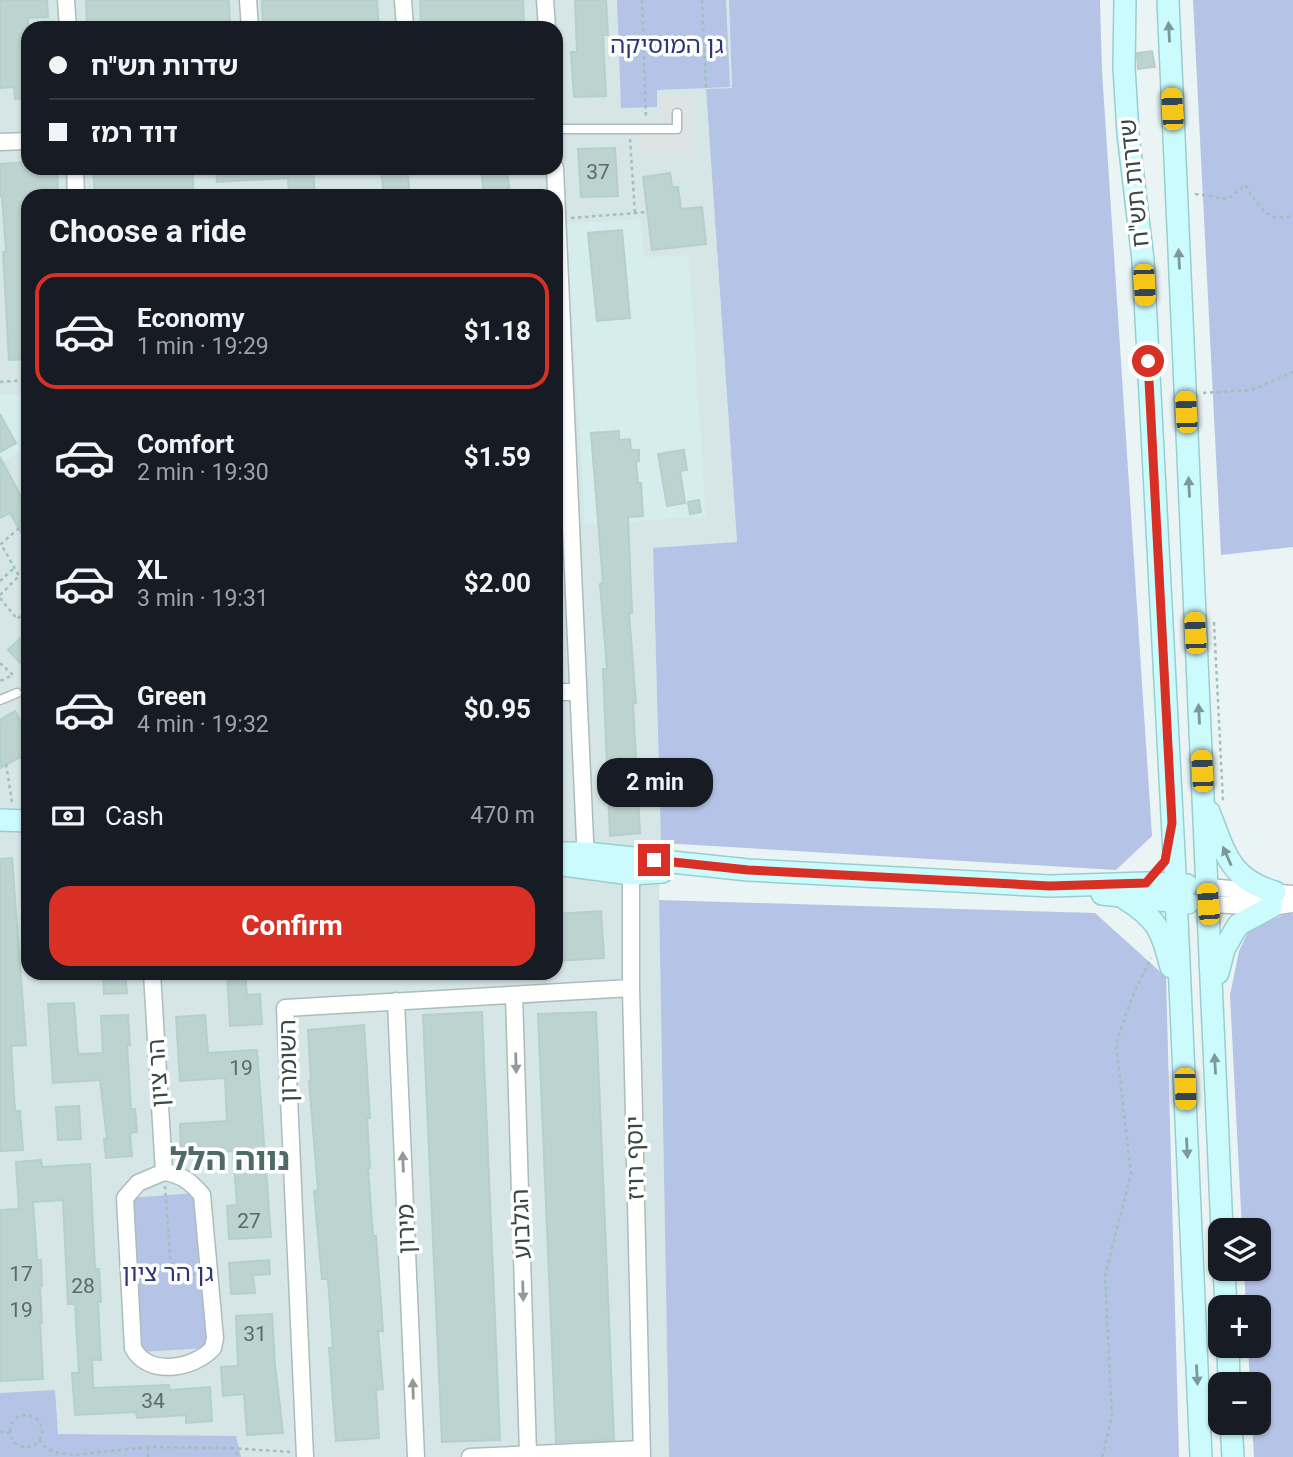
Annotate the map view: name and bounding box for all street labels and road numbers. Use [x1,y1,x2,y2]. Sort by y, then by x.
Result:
street label: שדרות תש"ח [1113,117,1155,249]
street label: השומרון [273,1019,303,1103]
street label: הר ציון [142,1038,174,1108]
street label: יוסף רויז [620,1116,650,1200]
street label: הגלבוע [506,1188,536,1260]
street label: מירון [391,1203,421,1255]

